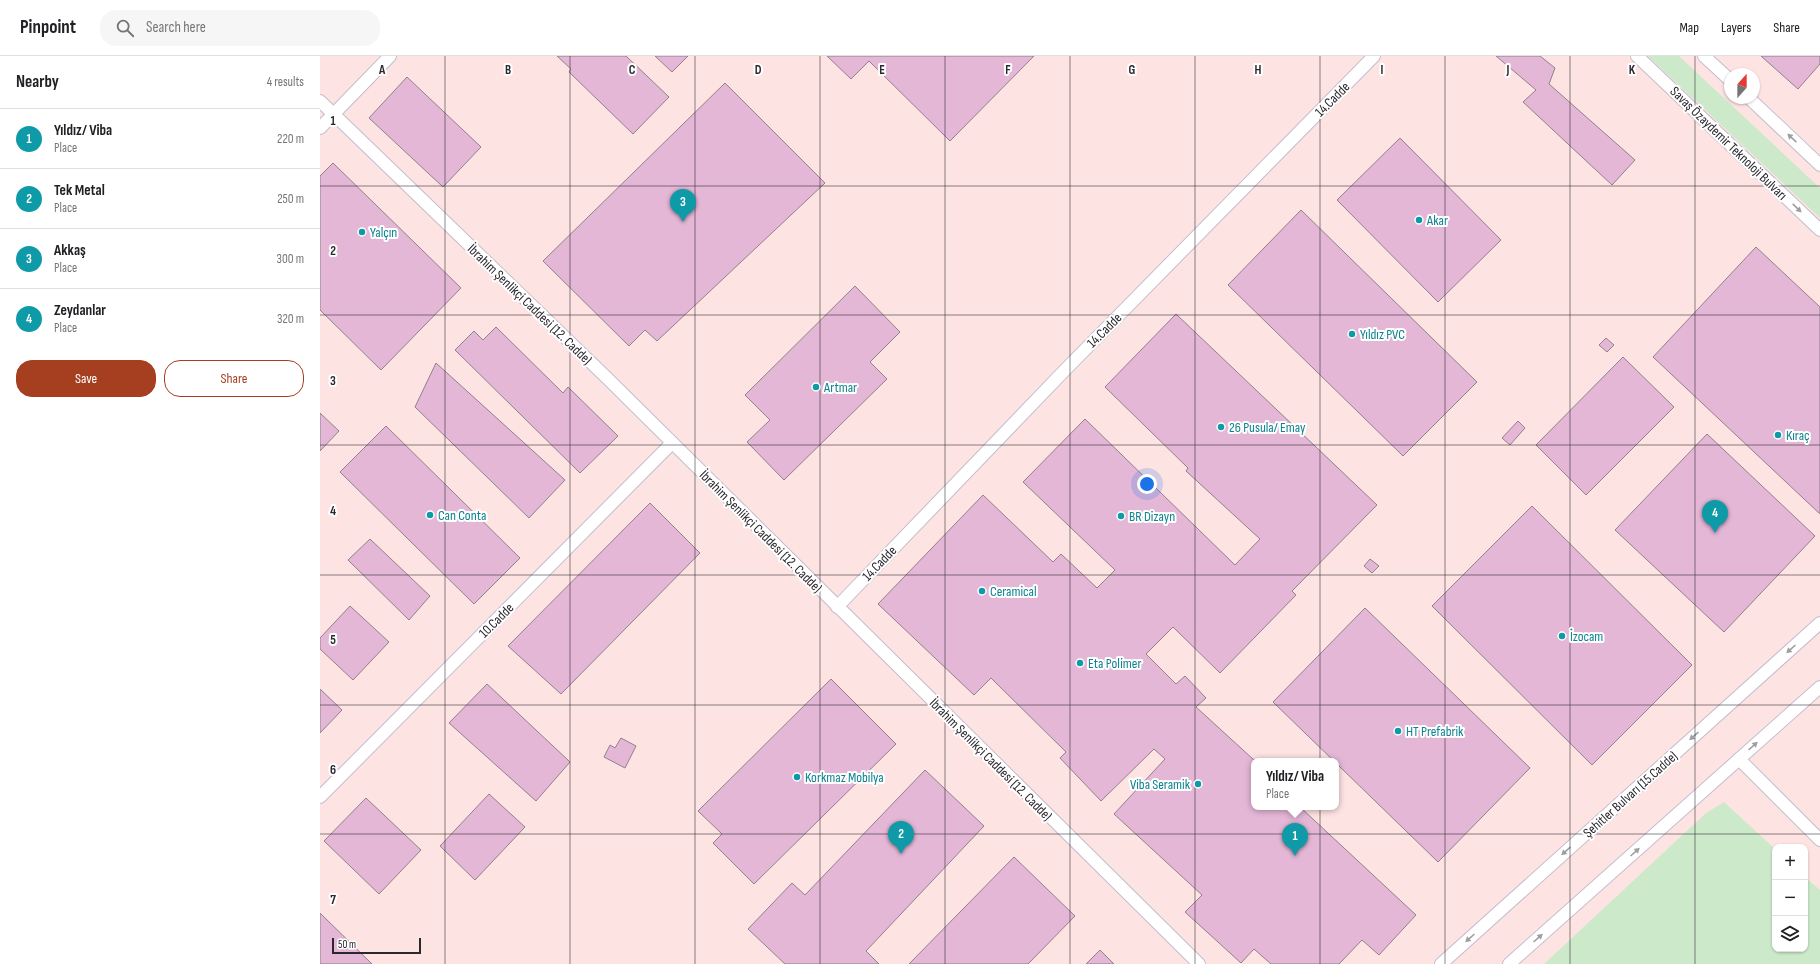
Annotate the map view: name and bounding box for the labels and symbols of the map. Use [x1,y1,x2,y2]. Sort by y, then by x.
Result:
text: A [378,62,386,78]
text: B [505,62,511,78]
text: C [629,62,636,78]
text: D [755,62,762,78]
text: E [879,62,885,78]
text: F [1005,62,1011,78]
text: G [1129,62,1136,78]
text: H [1255,62,1262,78]
text: I [1381,62,1384,78]
text: J [1506,62,1510,78]
text: K [1629,62,1636,78]
north arrow [1724,68,1760,104]
street label: 14.Cadde [1311,78,1353,120]
street label: Savaş Özaydemir Teknoloji Bulvarı [1667,83,1791,204]
text: 1 [330,113,336,129]
one-way arrow [1787,134,1796,143]
pin: 3 [670,189,696,222]
one-way arrow [1792,203,1802,213]
place label: Akar [1426,212,1448,229]
marker: Akar [1414,215,1424,225]
place label: Yalçın [370,224,397,241]
marker: Yalçın [357,227,367,237]
street label: İbrahim Şenlikçi Caddesi (12. Cadde) [464,240,595,368]
text: 2 [330,243,336,259]
street label: 14.Cadde [1083,309,1125,351]
place label: Yıldız PVC [1360,326,1405,343]
marker: Yıldız PVC [1347,329,1357,339]
text: 3 [330,373,336,389]
place label: Artmar [823,379,857,396]
marker: Artmar [811,382,821,392]
place label: 26 Pusula/ Emay [1229,419,1306,436]
marker: 26 Pusula/ Emay [1216,422,1226,432]
place label: Kıraç [1786,427,1810,444]
marker: Kıraç [1773,430,1783,440]
street label: İbrahim Şenlikçi Caddesi (12. Cadde) [696,467,825,596]
your location [1137,474,1157,494]
pin: 4 [1702,500,1728,533]
text: 4 [330,503,336,519]
place label: Can Conta [438,507,486,524]
place label: BR Dizayn [1129,508,1175,525]
marker: Can Conta [425,510,435,520]
marker: BR Dizayn [1116,511,1126,521]
street label: 14.Cadde [859,542,900,584]
place label: Ceramical [990,583,1036,600]
marker: Ceramical [977,586,987,596]
street label: 10.Cadde [475,599,517,641]
place label: İzocam [1570,628,1603,645]
marker: İzocam [1557,631,1567,641]
text: 5 [330,632,336,648]
one-way arrow [1786,645,1796,654]
place label: Eta Polimer [1088,655,1141,672]
marker: Eta Polimer [1075,658,1085,668]
street label: İbrahim Şenlikçi Caddesi (12. Cadde) [926,695,1055,824]
place label: HT Prefabrik [1406,723,1464,740]
marker: HT Prefabrik [1393,726,1403,736]
one-way arrow [1689,732,1700,741]
one-way arrow [1748,742,1758,751]
street label: Şehitler Bulvarı (15.Cadde) [1580,747,1681,841]
text: 6 [330,762,336,778]
place label: Korkmaz Mobilya [805,769,884,786]
marker: Korkmaz Mobilya [792,772,802,782]
place label: Viba Seramik [1130,776,1191,793]
marker: Viba Seramik [1193,779,1203,789]
pin: 2 [888,821,914,854]
pin: 1 [1282,823,1308,856]
one-way arrow [1561,847,1572,856]
one-way arrow [1630,847,1640,856]
text: 7 [330,892,336,908]
one-way arrow [1533,933,1543,943]
one-way arrow [1464,934,1475,943]
scale bar [332,936,421,955]

